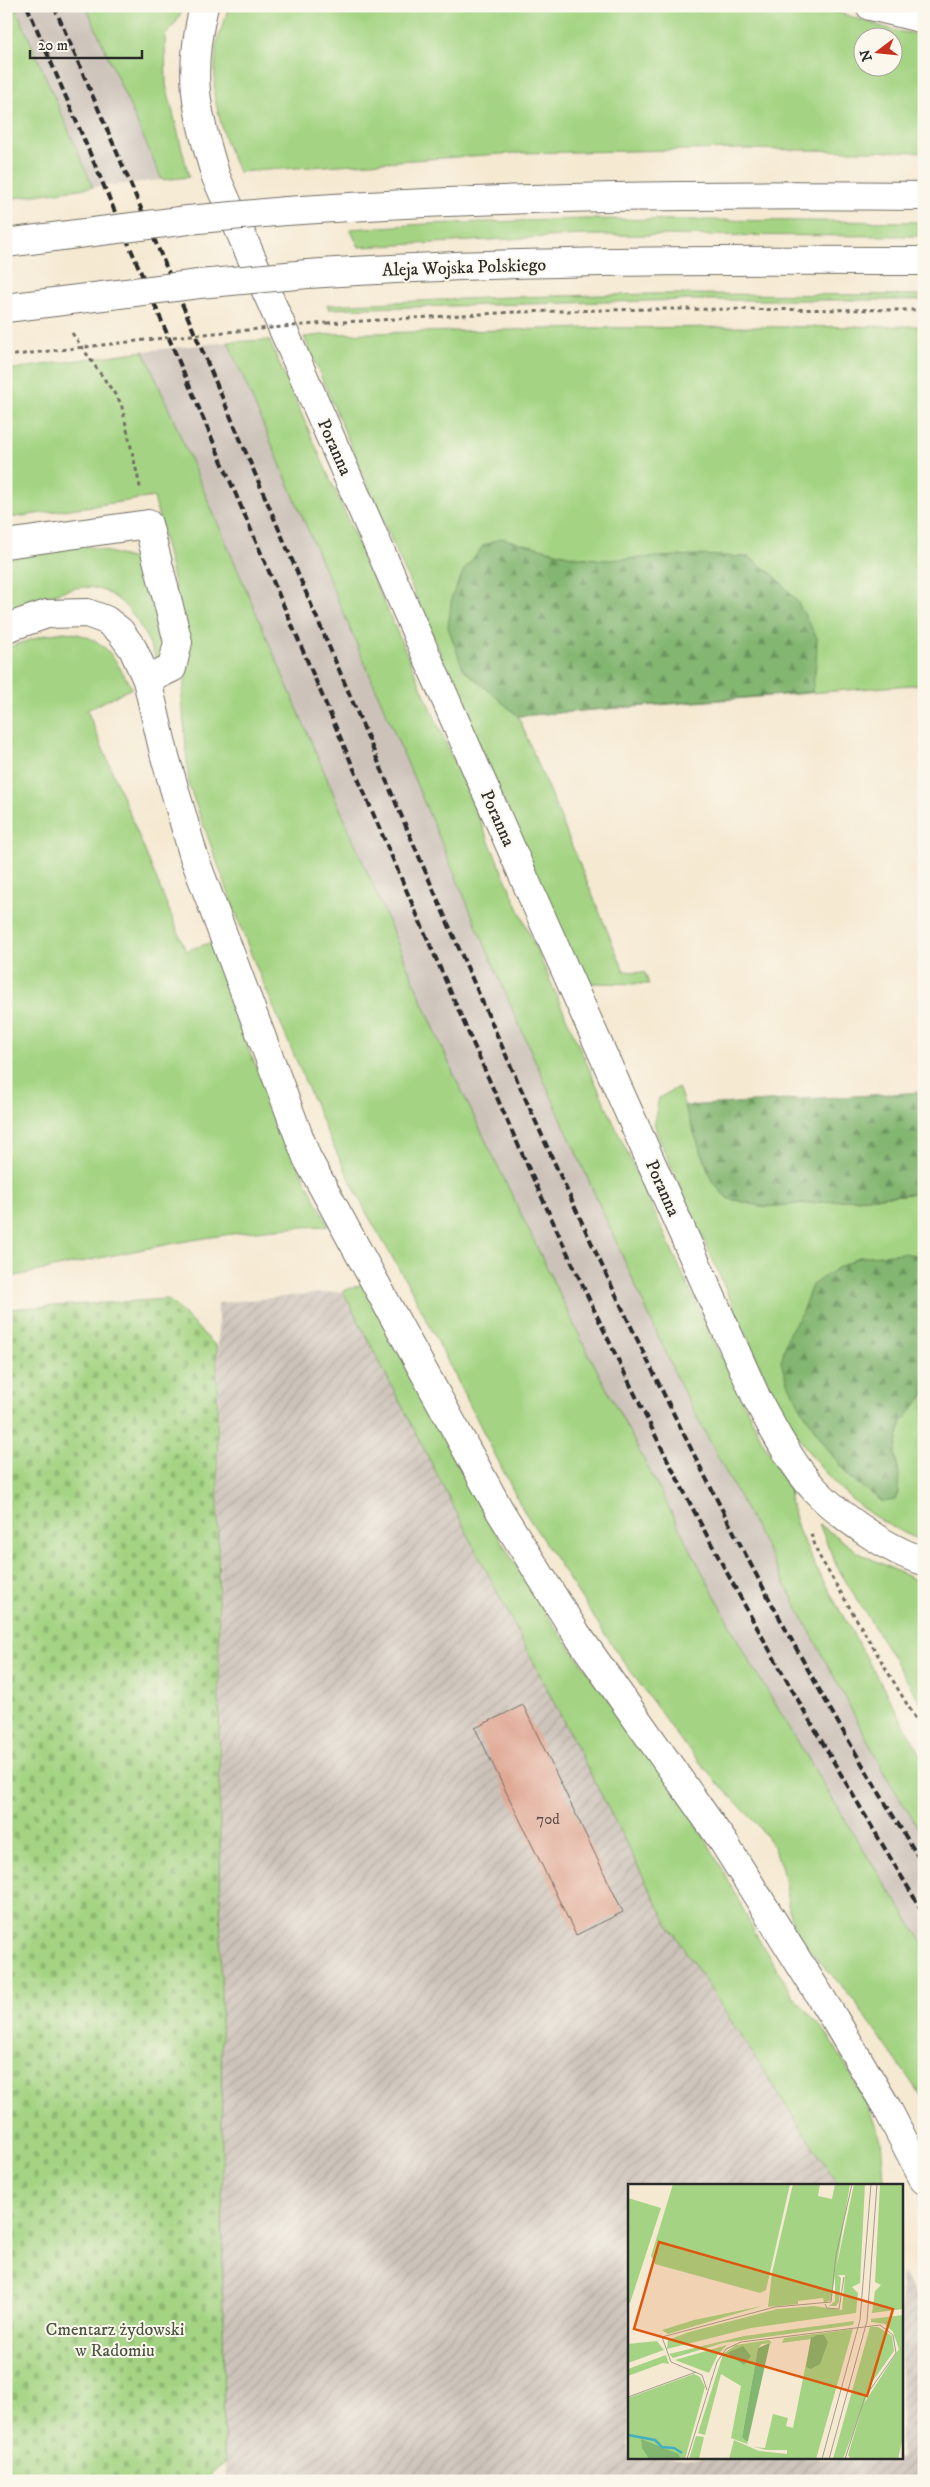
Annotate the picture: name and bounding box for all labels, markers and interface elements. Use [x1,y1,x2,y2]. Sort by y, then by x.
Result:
scale bar [30,28,142,60]
north arrow [852,28,902,78]
text: 20 m [38,36,68,55]
text: N [856,47,877,63]
street label: Aleja Wojska Polskiego [382,254,547,282]
street label: Poranna [312,416,356,479]
street label: Poranna [475,787,519,850]
street label: Poranna [640,1157,684,1220]
house number: 70d [536,1810,560,1829]
inset map [628,2184,902,2460]
park label: Cmentarz żydowski w Radomiu [46,2319,184,2362]

